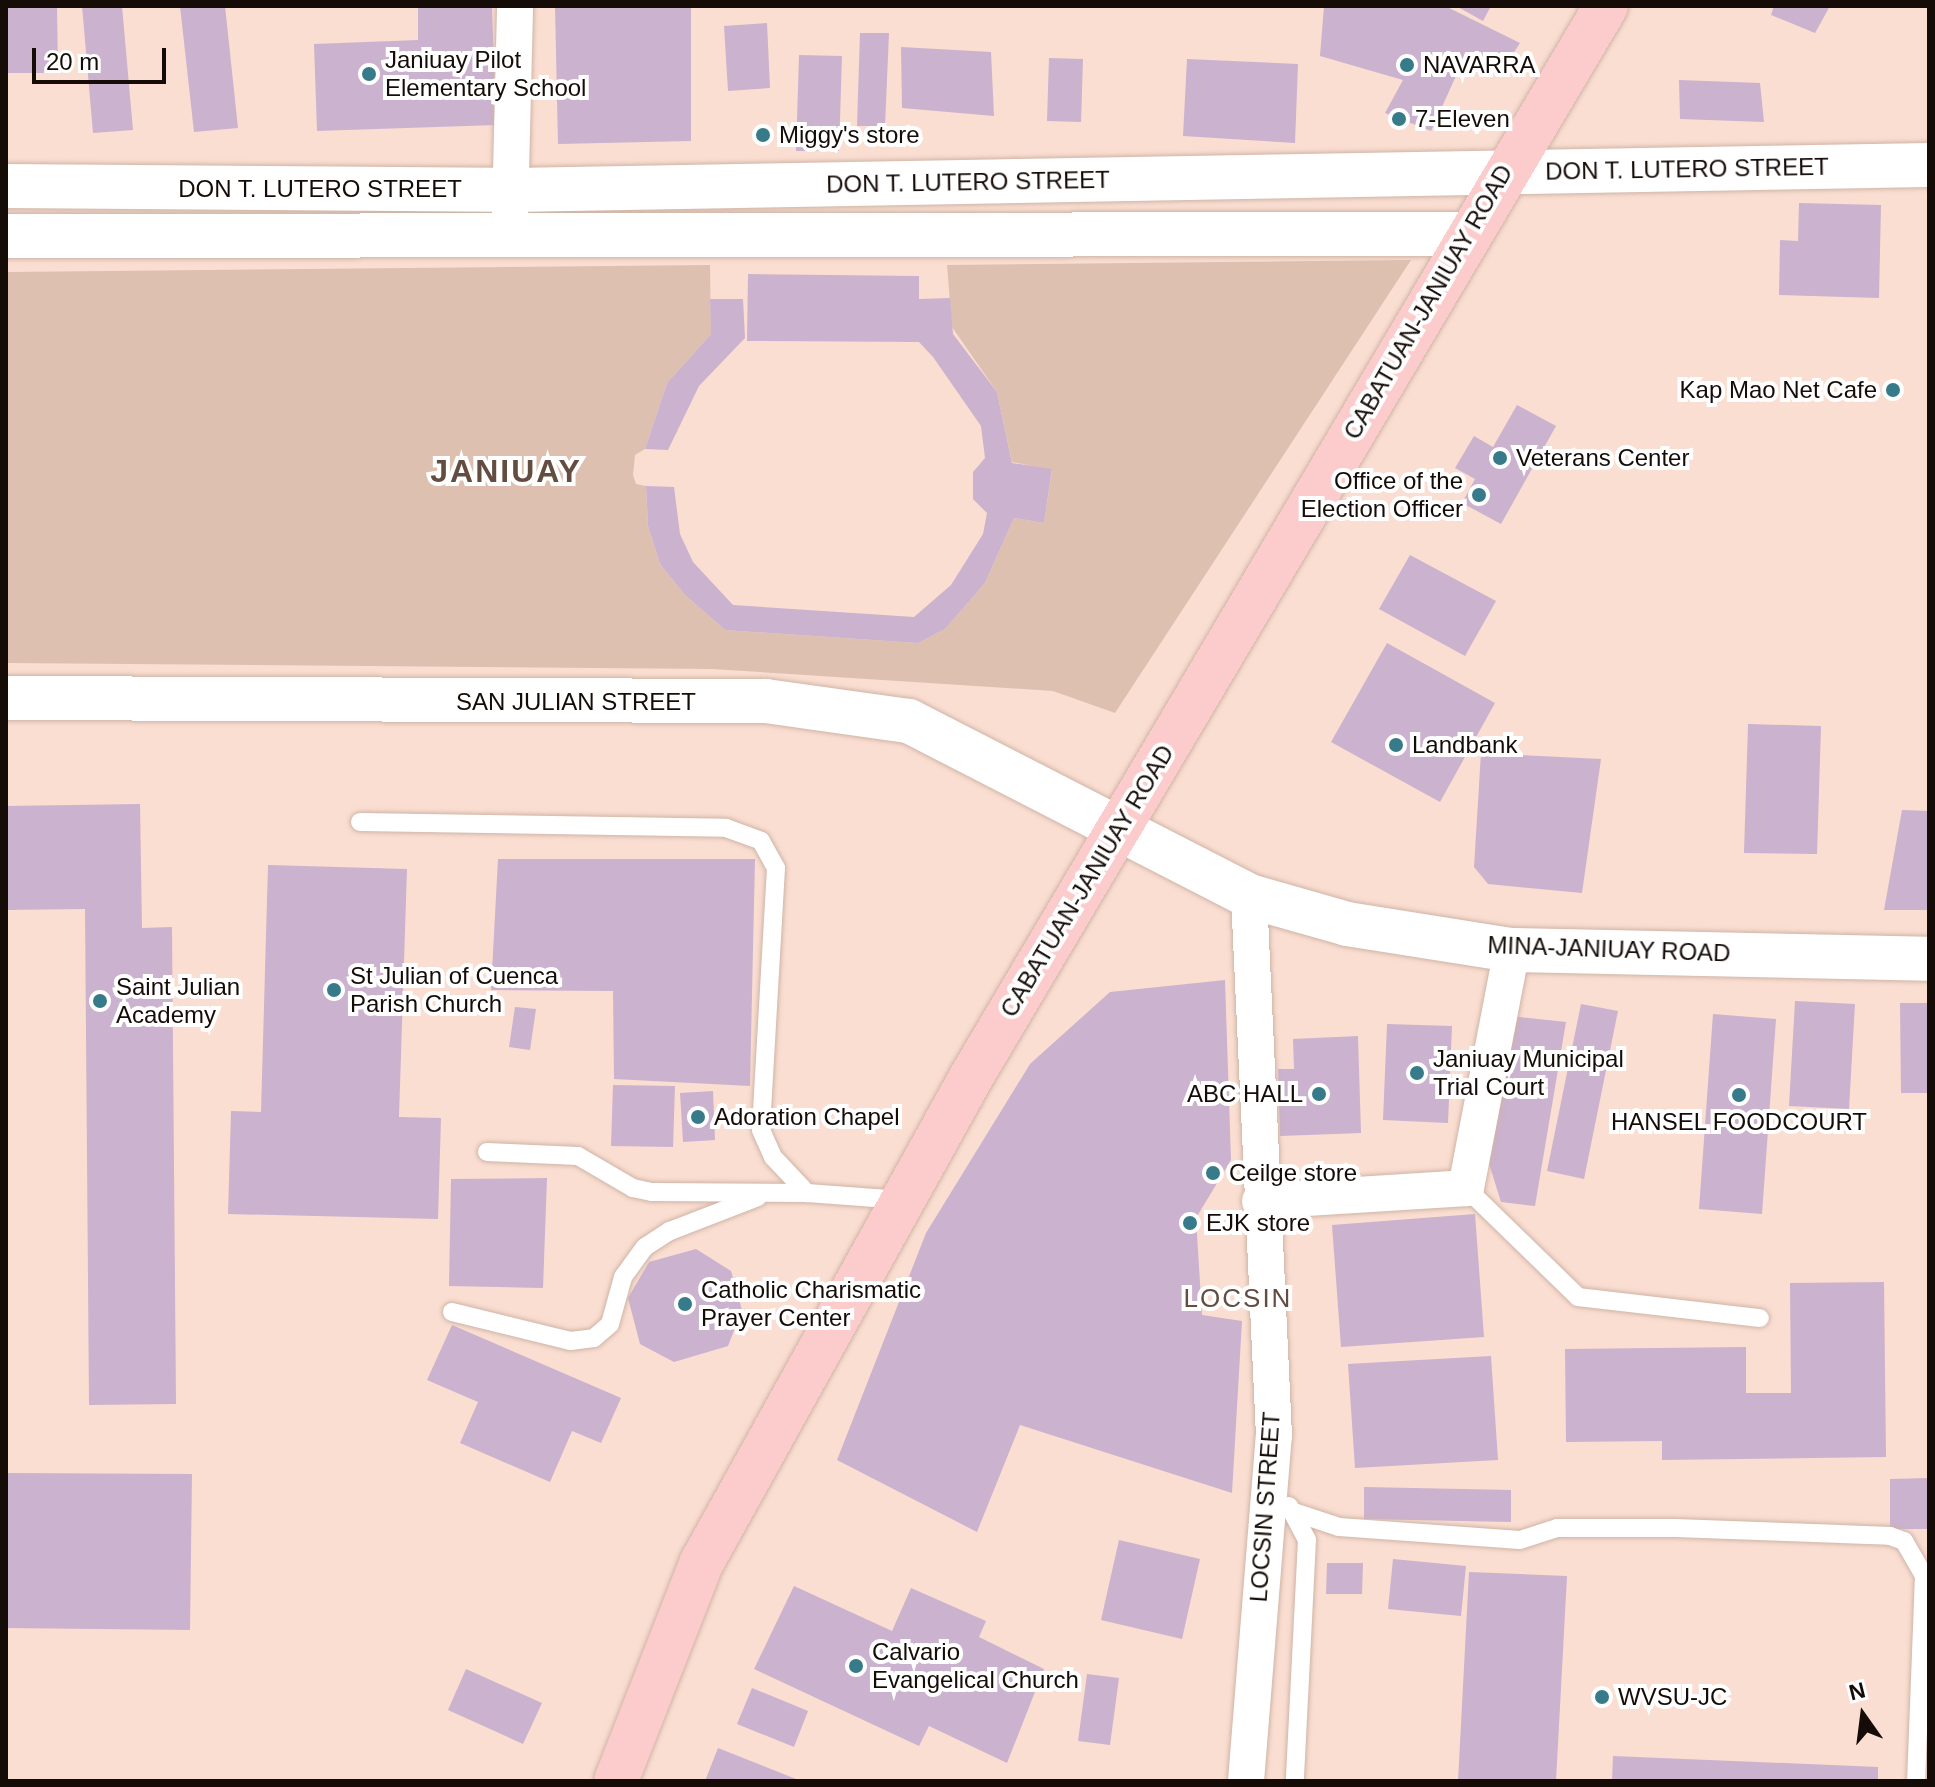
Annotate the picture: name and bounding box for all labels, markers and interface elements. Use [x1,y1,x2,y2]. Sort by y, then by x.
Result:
scale bar [36,32,170,82]
place label: Janiuay Pilot Elementary School [385,46,586,102]
text: 20 m [46,48,99,75]
place label: NAVARRA [1423,51,1535,79]
marker: NAVARRA [1398,56,1416,74]
marker: Janiuay Pilot Elementary School [360,65,378,83]
place label: 7-Eleven [1415,105,1510,133]
marker: 7-Eleven [1390,110,1408,128]
place label: Miggy's store [779,121,920,149]
marker: Miggy's store [754,126,772,144]
street label: DON T. LUTERO STREET [1545,152,1829,186]
street label: CABATUAN-JANIUAY ROAD [1337,159,1519,445]
street label: DON T. LUTERO STREET [826,165,1110,199]
street label: DON T. LUTERO STREET [178,175,462,203]
place label: Kap Mao Net Cafe [1680,376,1877,404]
marker: Kap Mao Net Cafe [1884,381,1902,399]
place label: Veterans Center [1516,444,1689,472]
marker: Veterans Center [1491,449,1509,467]
district label: JANIUAY [430,452,582,490]
place label: Office of the Election Officer [1301,467,1463,523]
marker: Office of the Election Officer [1470,486,1488,504]
street label: SAN JULIAN STREET [456,688,696,716]
place label: Landbank [1412,731,1517,759]
marker: Landbank [1387,736,1405,754]
street label: CABATUAN-JANIUAY ROAD [994,740,1180,1022]
street label: MINA-JANIUAY ROAD [1487,930,1731,968]
place label: St Julian of Cuenca Parish Church [350,962,558,1018]
place label: Saint Julian Academy [116,973,240,1029]
marker: St Julian of Cuenca Parish Church [325,981,343,999]
marker: Saint Julian Academy [91,992,109,1010]
place label: Janiuay Municipal Trial Court [1433,1045,1624,1101]
marker: Janiuay Municipal Trial Court [1408,1064,1426,1082]
place label: ABC HALL [1187,1080,1303,1108]
marker: ABC HALL [1310,1085,1328,1103]
marker: HANSEL FOODCOURT [1730,1086,1748,1104]
place label: Adoration Chapel [714,1103,899,1131]
marker: Adoration Chapel [689,1108,707,1126]
place label: HANSEL FOODCOURT [1611,1108,1867,1136]
place label: Ceilge store [1229,1159,1357,1187]
marker: Ceilge store [1204,1164,1222,1182]
place label: EJK store [1206,1209,1310,1237]
marker: EJK store [1181,1214,1199,1232]
place label: Catholic Charismatic Prayer Center [701,1276,921,1332]
district label: LOCSIN [1184,1283,1292,1315]
marker: Catholic Charismatic Prayer Center [676,1295,694,1313]
street label: LOCSIN STREET [1244,1411,1286,1603]
place label: Calvario Evangelical Church [872,1638,1079,1694]
marker: Calvario Evangelical Church [847,1657,865,1675]
north arrow [1823,1675,1903,1755]
text: N [1846,1677,1868,1705]
place label: WVSU-JC [1618,1683,1727,1711]
marker: WVSU-JC [1593,1688,1611,1706]

